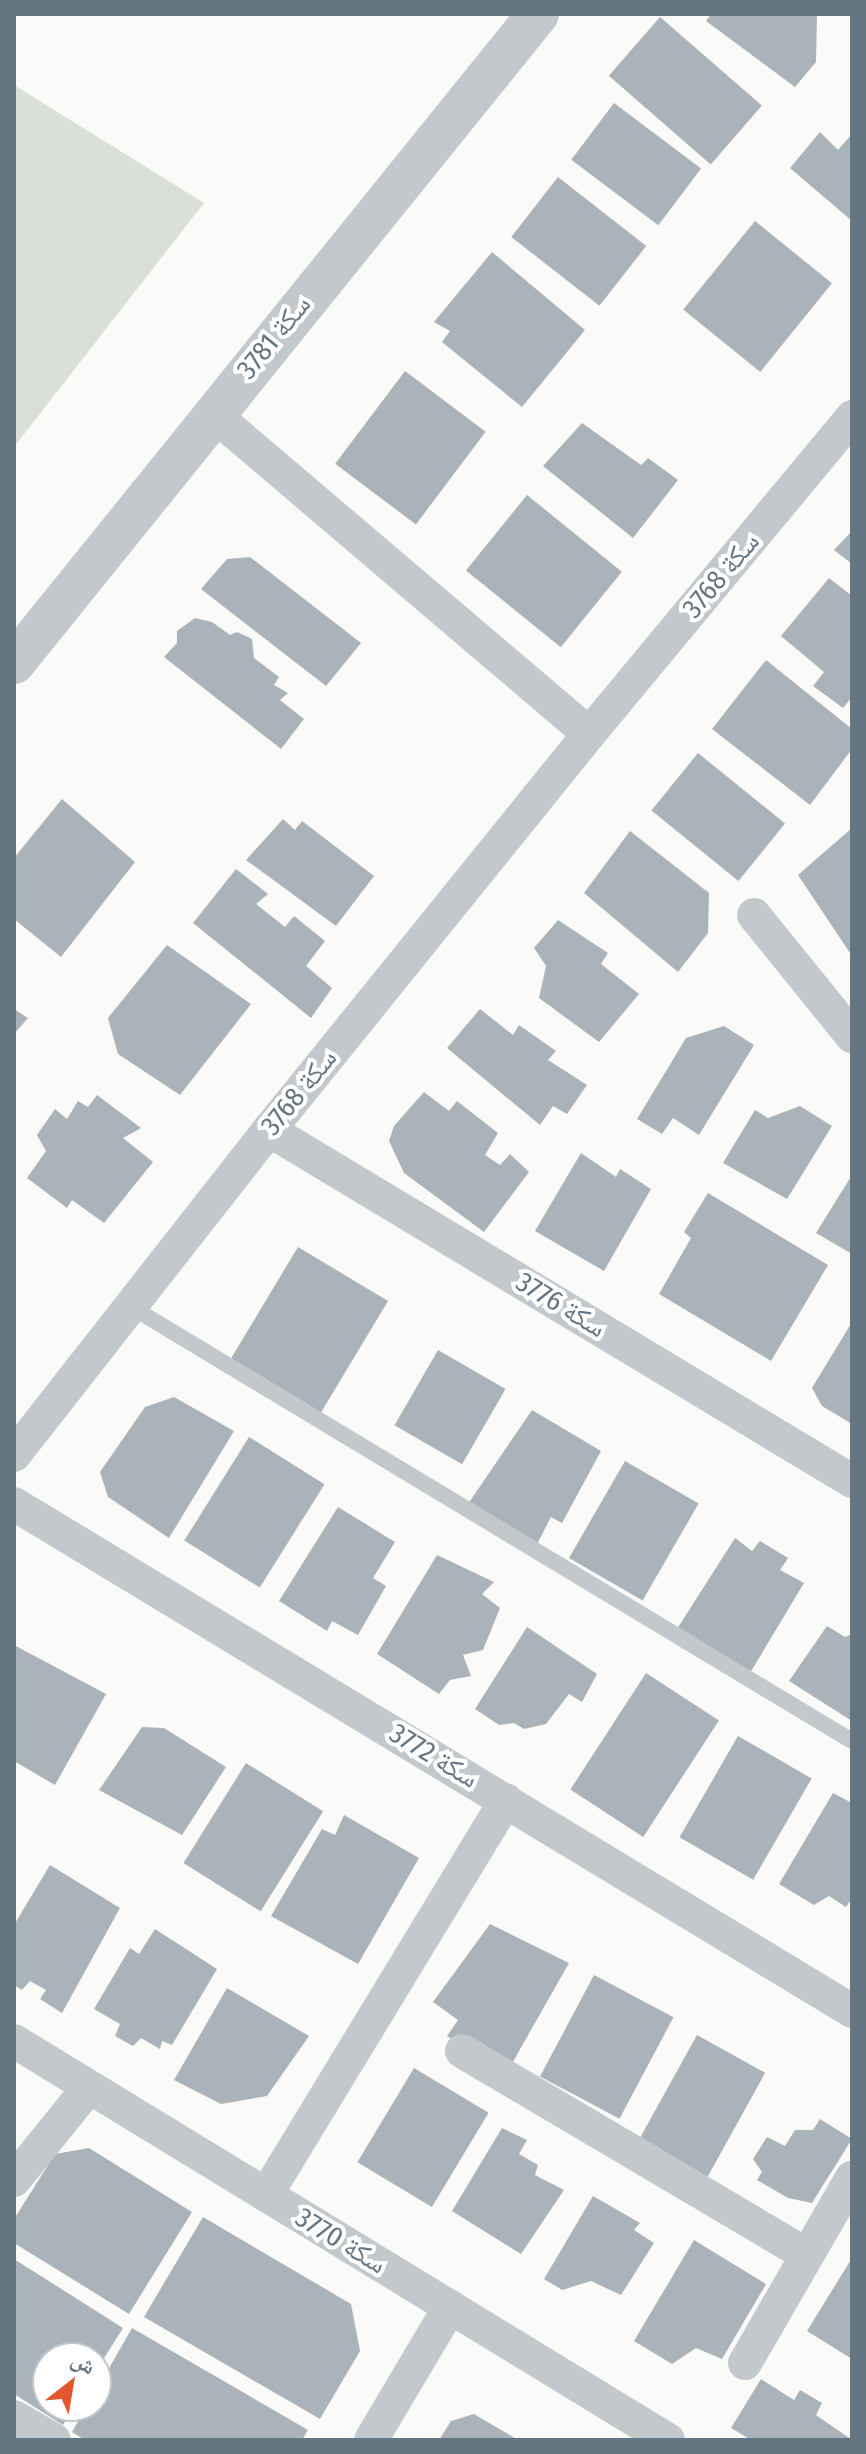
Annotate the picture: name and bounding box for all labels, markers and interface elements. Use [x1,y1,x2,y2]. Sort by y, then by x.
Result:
street label: سكة 3781 [230,288,318,386]
street label: سكة 3768 [675,525,767,625]
street label: سكة 3768 [254,1042,344,1142]
street label: سكة 3776 [510,1265,612,1345]
street label: سكة 3772 [383,1716,485,1796]
street label: سكة 3770 [289,2201,393,2281]
north arrow [32,2342,112,2422]
text: ش [67,2345,101,2380]

